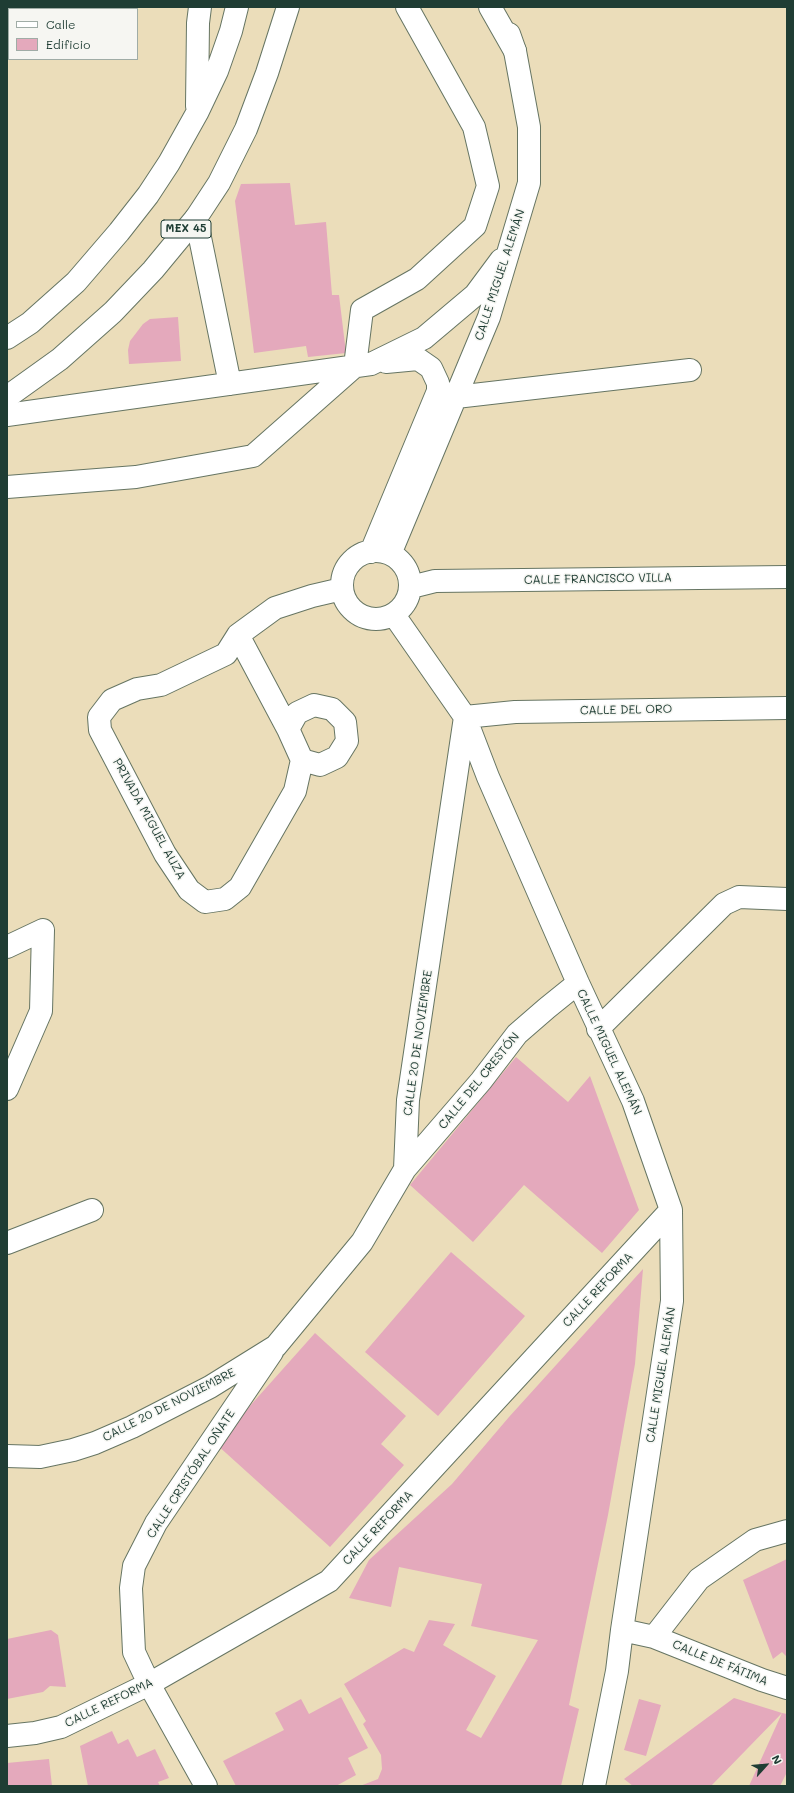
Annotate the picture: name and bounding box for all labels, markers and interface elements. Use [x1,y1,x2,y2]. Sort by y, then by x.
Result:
legend [8,8,138,60]
text: Calle [46,16,76,32]
text: Edificio [46,36,90,52]
street label: CALLE MIGUEL ALEMÁN [472,208,528,342]
road number: MEX 45 [161,220,211,238]
street label: CALLE FRANCISCO VILLA [524,571,672,587]
street label: CALLE DEL ORO [580,702,672,718]
street label: PRIVADA MIGUEL AUZA [110,756,188,882]
street label: CALLE 20 DE NOVIEMBRE [401,969,435,1117]
street label: CALLE MIGUEL ALEMÁN [573,987,645,1117]
street label: CALLE DEL CRESTÓN [436,1030,522,1132]
street label: CALLE REFORMA [560,1250,636,1330]
street label: CALLE MIGUEL ALEMÁN [643,1306,679,1444]
street label: CALLE 20 DE NOVIEMBRE [100,1365,238,1445]
street label: CALLE CRISTÓBAL OÑATE [144,1407,238,1541]
street label: CALLE REFORMA [340,1488,416,1568]
street label: CALLE DE FÁTIMA [670,1637,770,1689]
street label: CALLE REFORMA [62,1675,156,1731]
north arrow [746,1745,786,1785]
text: N [769,1752,786,1766]

